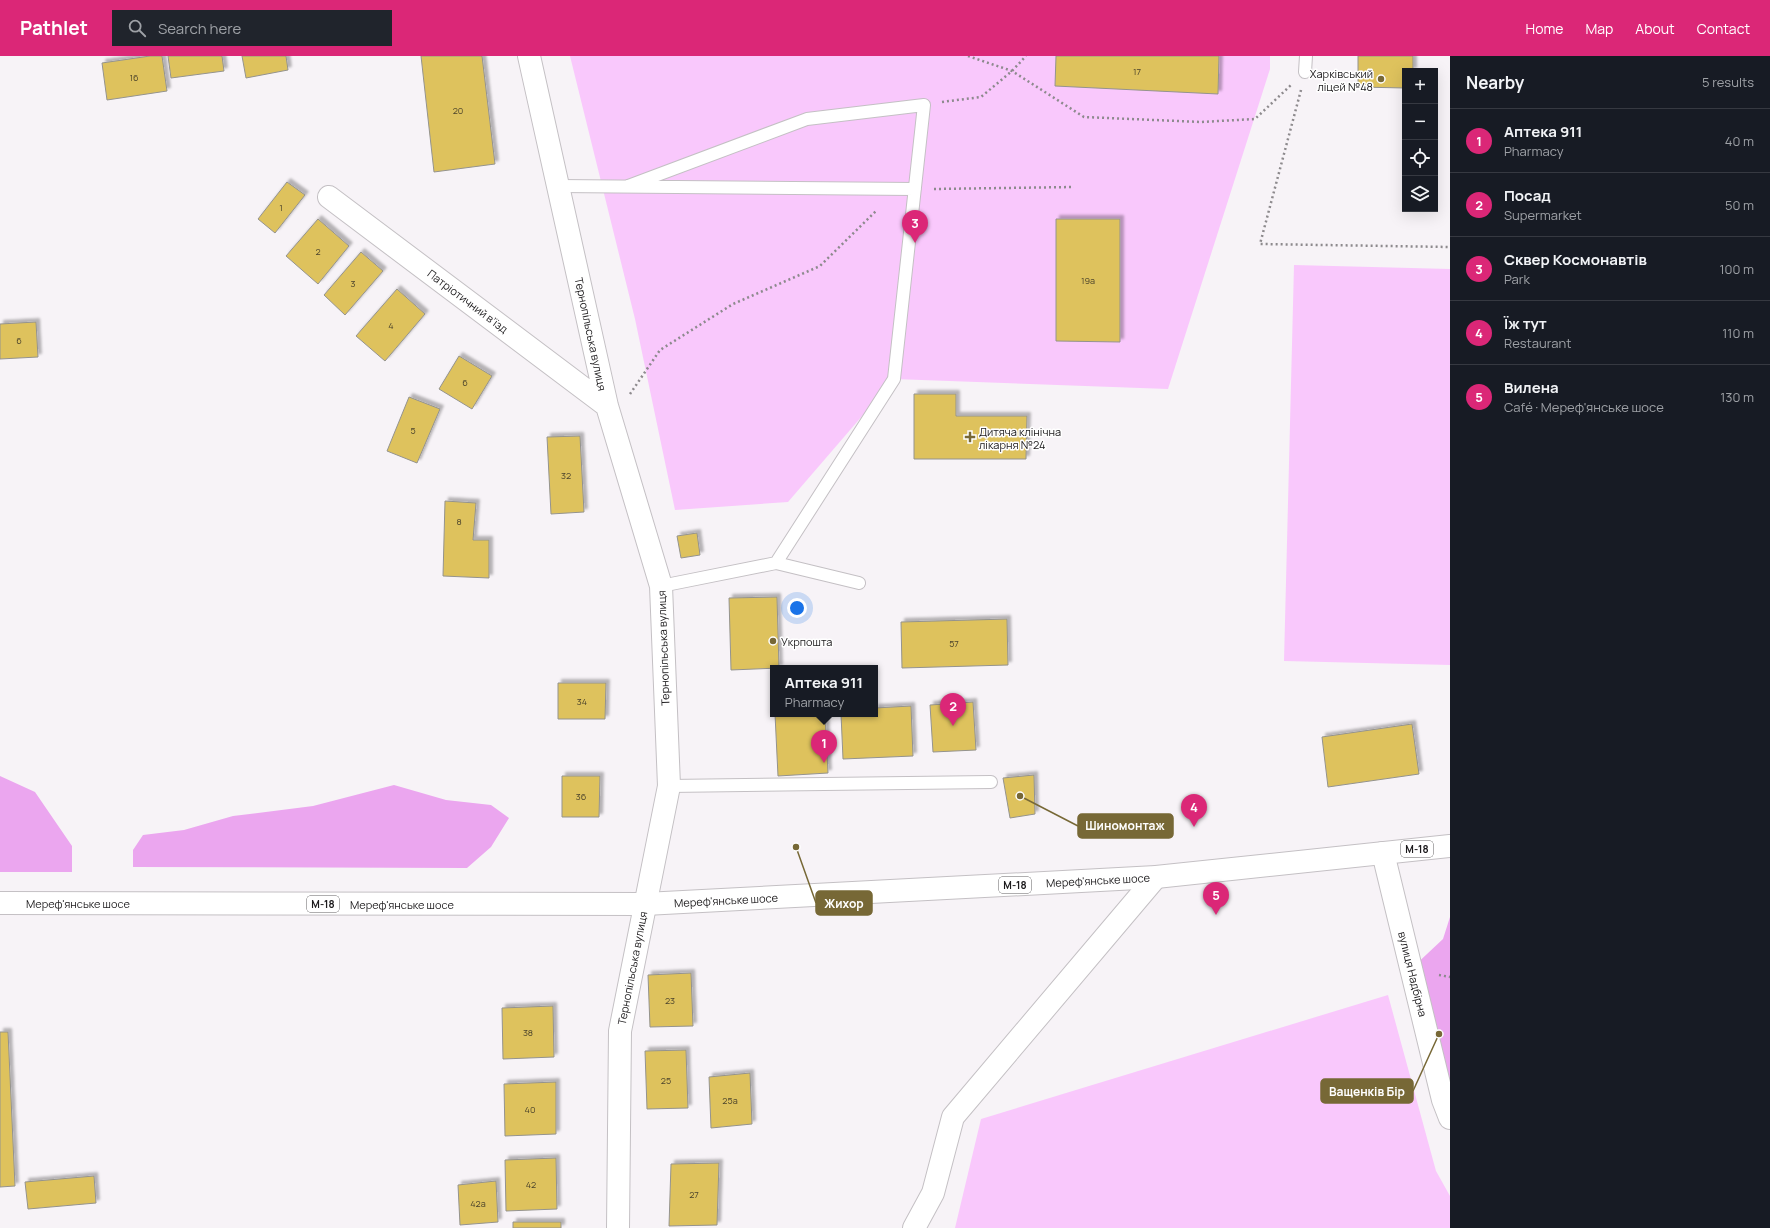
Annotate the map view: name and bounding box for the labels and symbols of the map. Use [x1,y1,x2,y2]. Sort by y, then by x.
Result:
house number: 17 [1133,65,1141,78]
place label: Харківський ліцей №48 [1310,66,1373,94]
house number: 16 [129,71,139,84]
marker: Харківський ліцей №48 [1376,74,1386,84]
house number: 20 [453,104,463,117]
house number: 1 [279,201,283,214]
pin: 3 [902,210,928,243]
house number: 2 [315,245,321,258]
street label: Патріотичний в’їзд [425,266,512,336]
house number: 19а [1081,274,1095,287]
street label: Тернопільська вулиця [572,276,610,392]
house number: 3 [351,277,356,290]
house number: 4 [388,319,394,332]
house number: 6 [16,334,22,347]
house number: 6 [462,376,468,389]
house number: 5 [410,424,416,437]
place label: Дитяча клінічна лікарня №24 [979,424,1061,452]
marker: Дитяча клінічна лікарня №24 [964,431,976,443]
house number: 32 [561,469,571,482]
house number: 8 [456,515,462,528]
street label: Тернопільська вулиця [653,590,673,706]
your location [787,598,807,618]
place label: Укрпошта [781,634,832,649]
marker: Укрпошта [768,636,778,646]
house number: 57 [949,637,959,650]
pin: 2 [940,693,966,726]
house number: 34 [577,695,587,708]
pin: 1 [811,730,837,763]
house number: 36 [576,790,587,803]
pin: 4 [1181,794,1207,827]
callout: Шиномонтаж [1078,814,1173,838]
text: Шиномонтаж [1085,817,1166,834]
road number: М-18 [1401,841,1433,857]
street label: Мереф'янське шосе [1046,870,1151,890]
road number: М-18 [999,877,1031,893]
pin: 5 [1203,882,1229,915]
street label: Мереф'янське шосе [674,890,779,910]
callout: Жихор [816,891,872,915]
text: Жихор [824,895,864,912]
street label: Мереф'янське шосе [26,896,131,911]
road number: М-18 [307,896,339,912]
street label: Мереф'янське шосе [350,897,455,912]
street label: Тернопільська вулиця [614,910,650,1026]
street label: вулиця Надбірна [1395,930,1431,1018]
house number: 23 [665,994,675,1007]
house number: 38 [523,1026,533,1039]
house number: 25 [661,1074,671,1087]
callout: Ващенків Бір [1321,1079,1413,1103]
text: Ващенків Бір [1329,1083,1405,1100]
house number: 25а [722,1094,738,1107]
house number: 40 [525,1103,535,1116]
house number: 42 [526,1178,536,1191]
house number: 27 [689,1188,699,1201]
house number: 42а [470,1197,486,1210]

